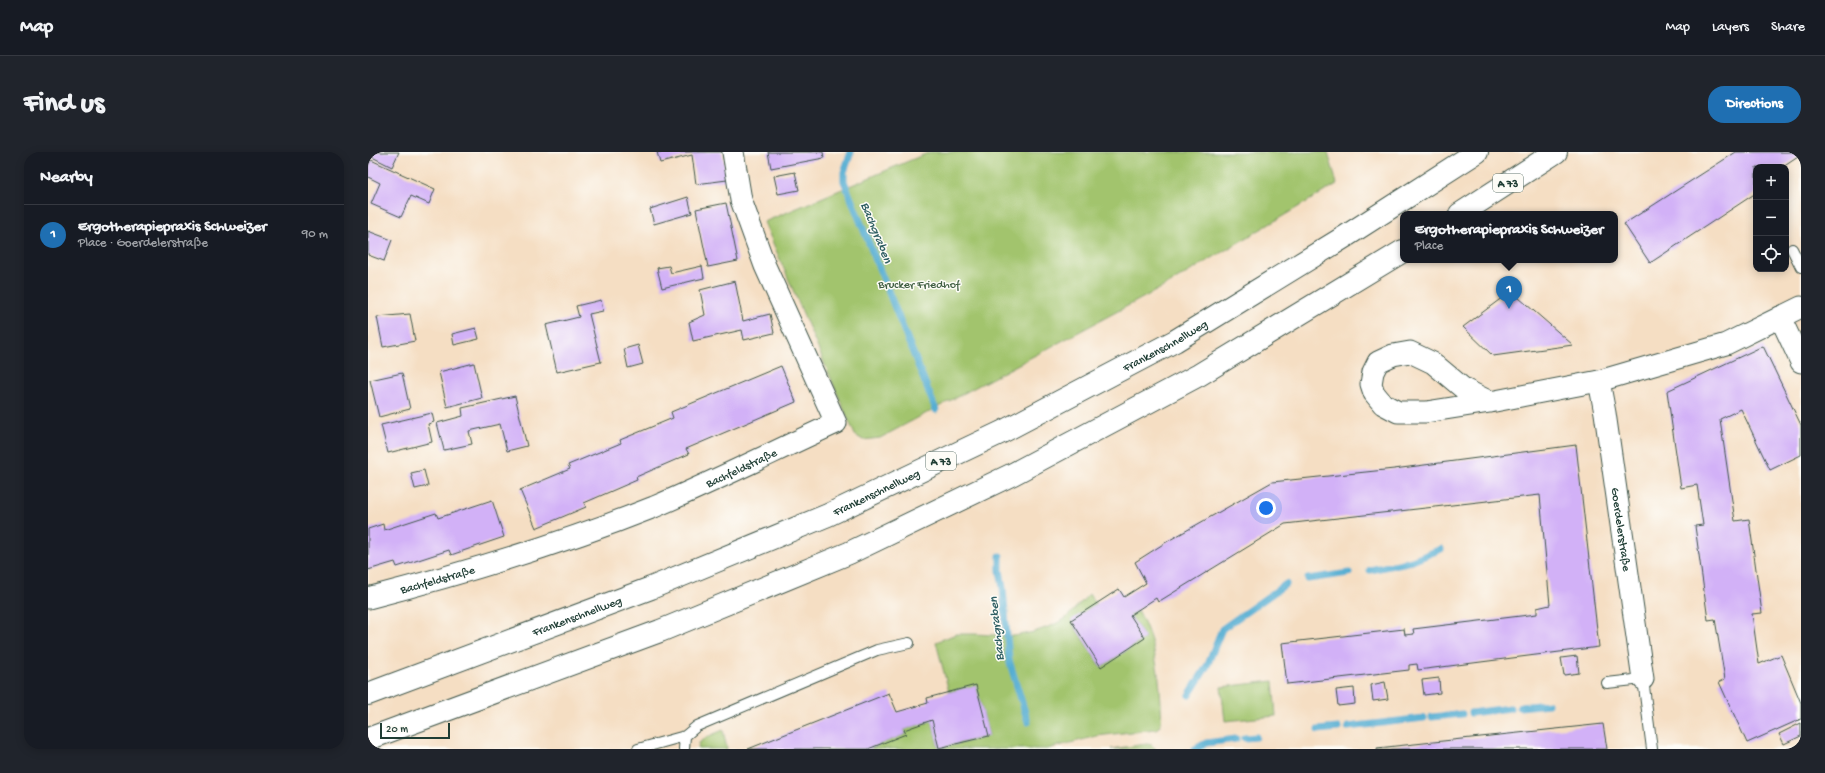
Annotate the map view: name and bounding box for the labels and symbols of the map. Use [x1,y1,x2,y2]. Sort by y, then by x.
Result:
road number: A 73 [1493,174,1523,192]
water label: Bachgraben [857,200,895,266]
pin: 1 [1496,276,1522,309]
park label: Brucker Friedhof [877,279,961,293]
street label: Frankenschnellweg [1120,318,1211,377]
street label: Bachfeldstraße [703,446,780,492]
road number: A 73 [926,452,956,470]
street label: Frankenschnellweg [830,467,923,521]
street label: Goerdelerstraße [1607,487,1633,573]
your location [1256,498,1276,518]
street label: Bachfeldstraße [398,564,478,598]
street label: Frankenschnellweg [530,594,624,641]
water label: Bachgraben [987,595,1008,661]
scale bar [380,721,450,740]

